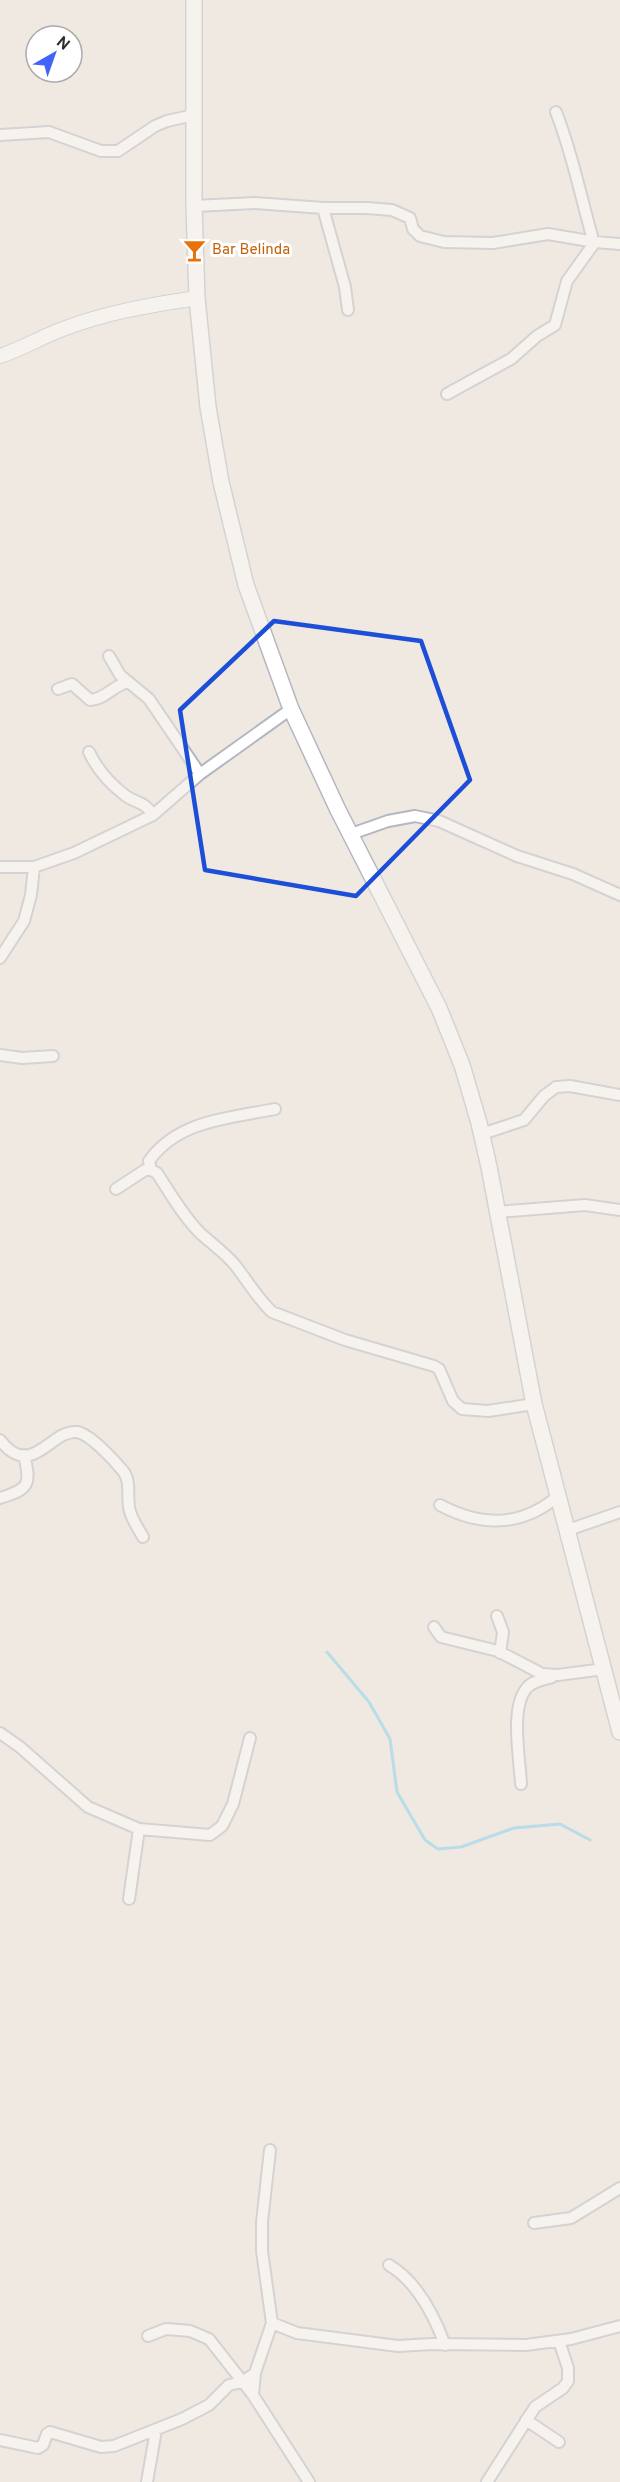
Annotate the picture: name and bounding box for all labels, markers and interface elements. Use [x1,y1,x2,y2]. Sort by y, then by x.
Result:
north arrow [24,24,84,84]
text: N [52,33,73,55]
bar icon: Bar Belinda [181,237,207,263]
place label: Bar Belinda [212,241,290,260]

